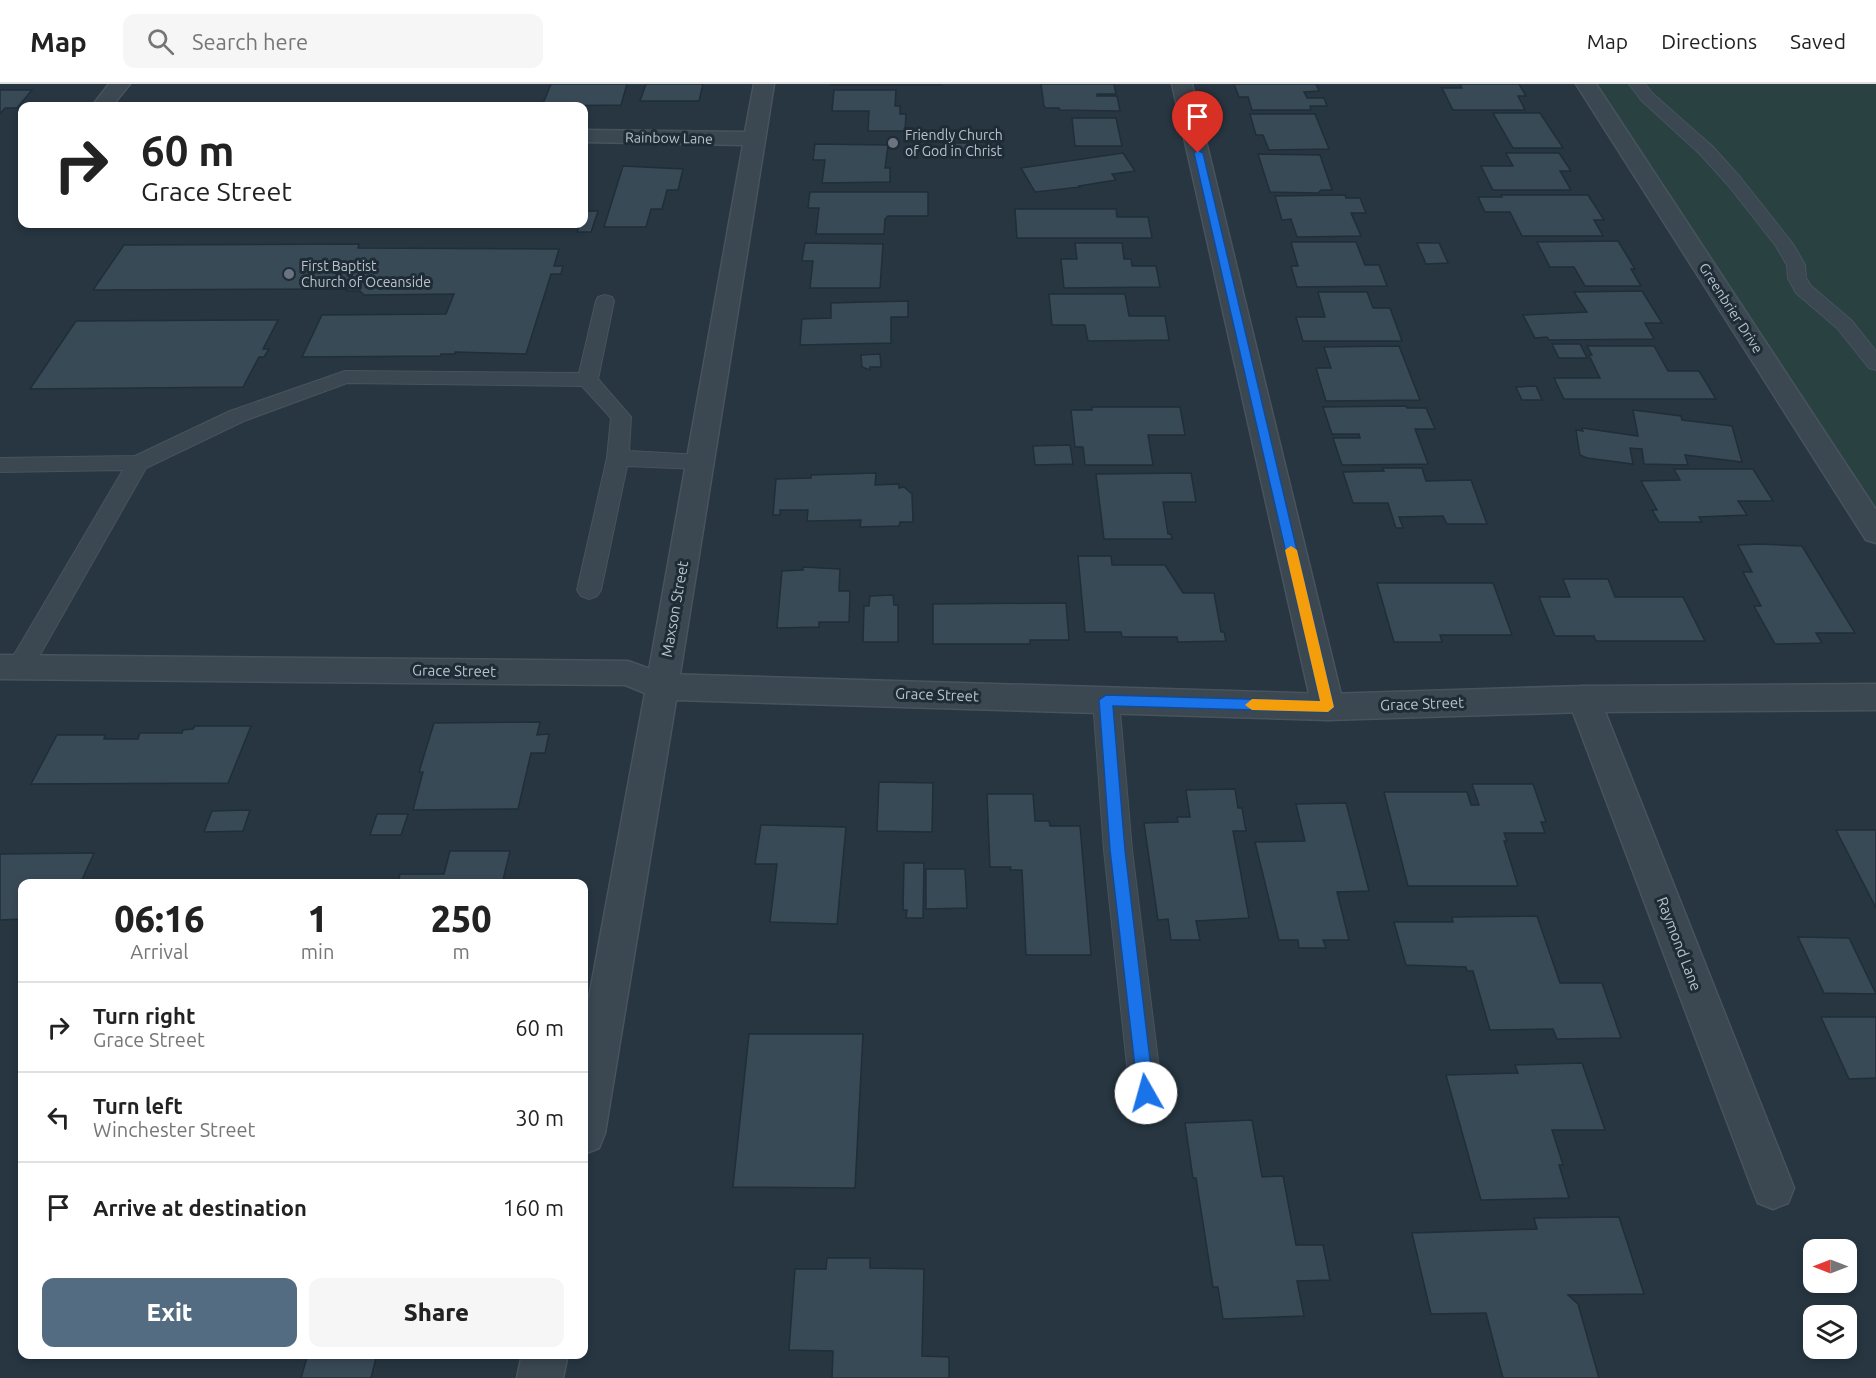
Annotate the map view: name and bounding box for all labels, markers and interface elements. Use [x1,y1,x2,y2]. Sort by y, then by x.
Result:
search box [123,14,543,68]
icon: search [144,25,177,58]
text: Map [30,26,87,57]
text: Search here [192,29,308,54]
text: Map [1587,29,1628,53]
text: Directions [1661,29,1757,53]
text: Saved [1790,29,1846,53]
pin [1172,91,1223,153]
icon: arrive [1181,100,1214,133]
icon: right [42,126,120,204]
text: 60 m [141,127,235,174]
place label: Friendly Church of God in Christ [905,127,1003,159]
street label: Rainbow Lane [625,129,713,147]
marker: Friendly Church of God in Christ [886,136,900,150]
text: Grace Street [141,176,292,206]
place label: First Baptist Church of Oceanside [301,258,431,290]
street label: Greenbrier Drive [1696,260,1766,356]
marker: First Baptist Church of Oceanside [282,267,296,281]
street label: Maxson Street [658,559,691,658]
street label: Grace Street [412,661,496,680]
street label: Grace Street [895,685,979,704]
street label: Grace Street [1380,694,1464,713]
street label: Raymond Lane [1654,895,1705,993]
text: 06:16 [114,898,204,939]
text: 1 [307,898,328,939]
text: 250 [431,898,492,939]
text: Arrival [130,940,189,963]
text: min [301,940,334,963]
text: m [453,940,470,963]
text: Turn right [93,1003,195,1028]
icon: right [42,1011,75,1044]
text: 60 m [515,1015,564,1040]
text: Grace Street [93,1028,205,1051]
position arrow [1114,1061,1178,1125]
text: Turn left [93,1093,183,1118]
icon: left [42,1101,75,1134]
text: 30 m [515,1105,564,1130]
text: Winchester Street [93,1118,255,1141]
icon: arrive [42,1191,75,1224]
text: Arrive at destination [93,1195,307,1220]
text: 160 m [503,1195,564,1220]
north arrow [1803,1239,1857,1293]
map controls [1803,1239,1857,1359]
button: Exit [42,1278,297,1347]
button: Share [309,1278,564,1347]
button: layers [1803,1305,1857,1359]

